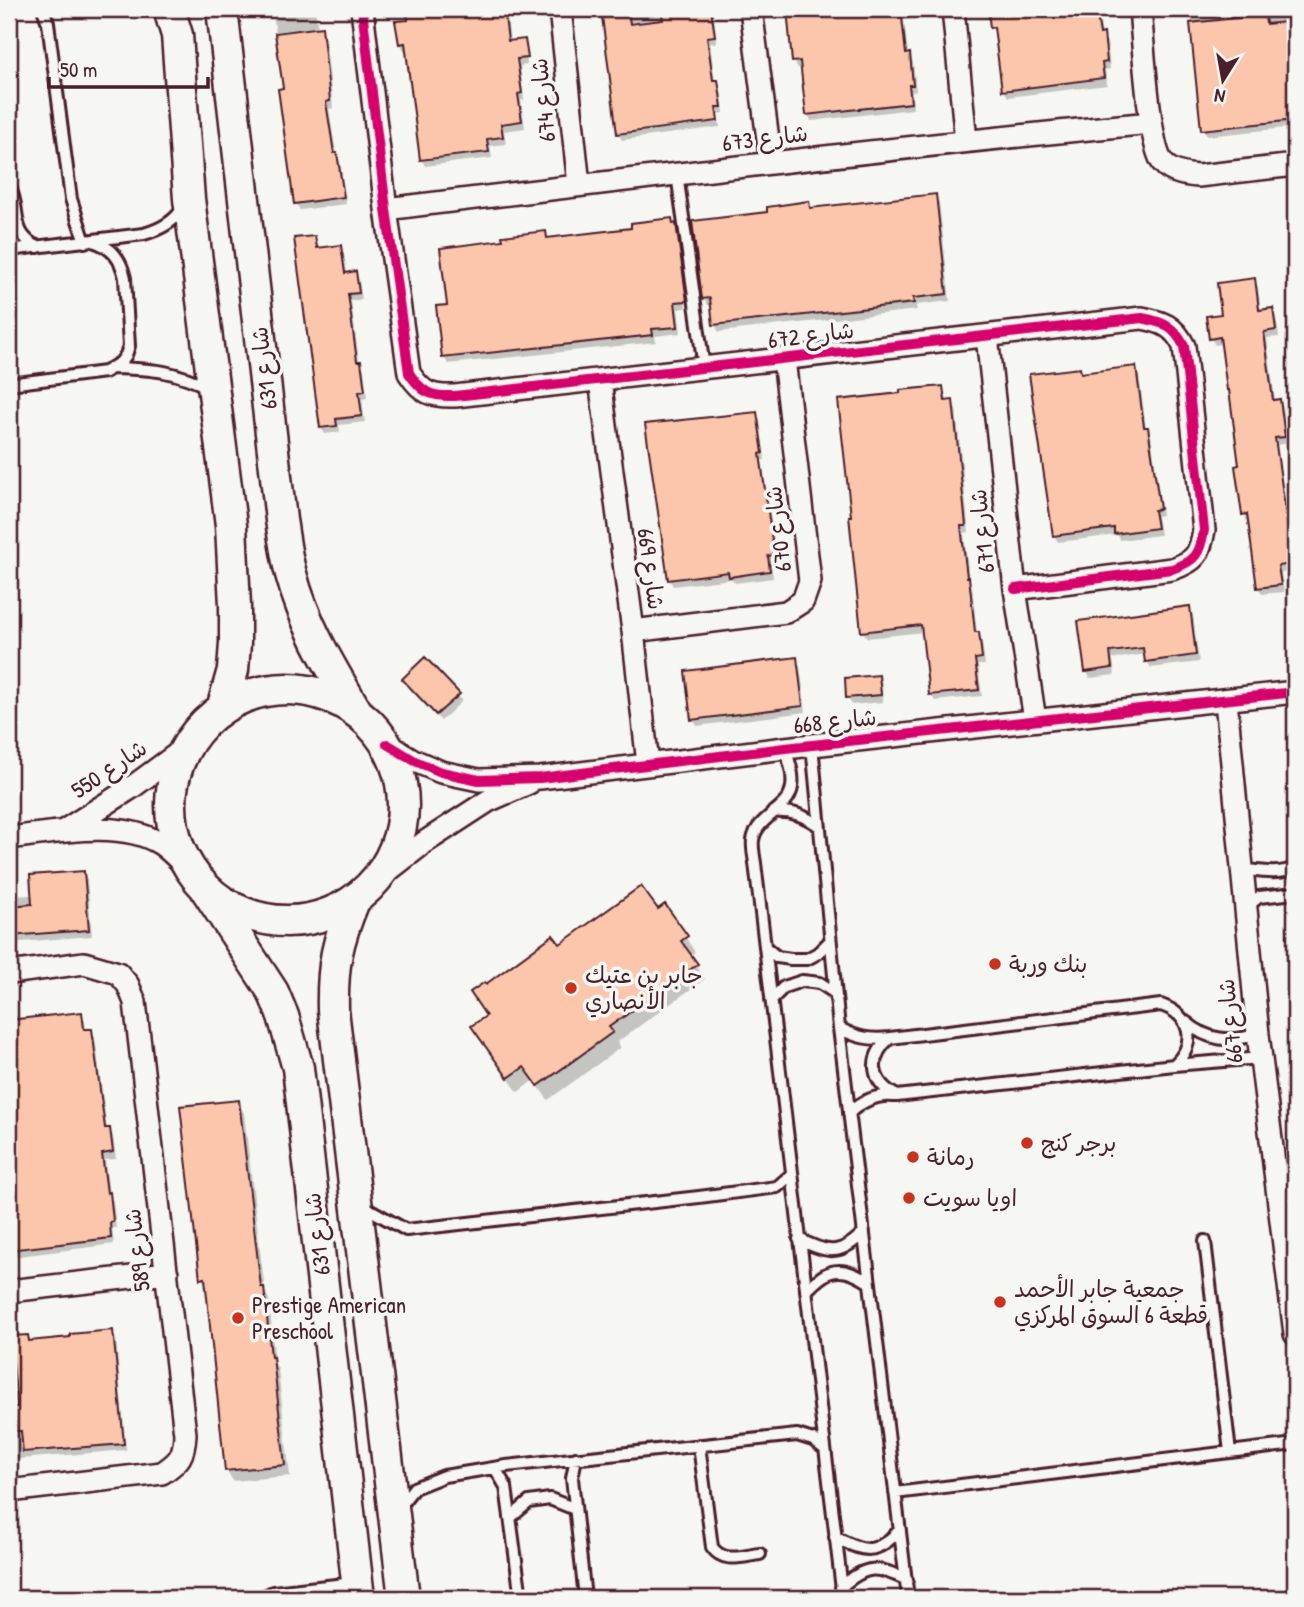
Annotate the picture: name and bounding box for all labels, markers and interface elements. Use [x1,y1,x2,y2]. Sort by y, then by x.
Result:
scale bar [49,46,208,90]
north arrow [1188,46,1258,116]
text: 50 m [60,55,97,84]
street label: شارع 674 [523,56,563,144]
text: N [1212,83,1227,110]
street label: شارع 673 [720,117,810,159]
street label: شارع 672 [766,314,856,356]
street label: شارع 631 [243,325,285,411]
street label: شارع 670 [757,484,799,574]
street label: شارع 671 [962,488,1002,574]
street label: شارع 669 [629,526,673,612]
street label: شارع 668 [792,701,878,741]
street label: شارع 550 [65,732,153,806]
place label: بنك وربة [1009,948,1087,979]
marker: بنك وربة [987,956,1003,972]
place label: جابر بن عتيك الأنصاري [585,959,703,1018]
street label: شارع 667 [1210,977,1250,1065]
marker: جابر بن عتيك الأنصاري [563,980,579,996]
place label: برجر كنج [1041,1127,1116,1159]
marker: برجر كنج [1019,1135,1035,1151]
place label: رمانة [927,1141,975,1172]
marker: رمانة [905,1149,921,1165]
place label: اويا سويت [923,1182,1017,1213]
marker: اويا سويت [901,1190,917,1206]
street label: شارع 631 [296,1191,338,1277]
street label: شارع 589 [116,1207,158,1293]
place label: جمعية جابر الأحمد قطعة 6 السوق المركزي [1014,1273,1208,1332]
place label: Prestige American Preschool [252,1289,406,1346]
marker: جمعية جابر الأحمد قطعة 6 السوق المركزي [992,1294,1008,1310]
marker: Prestige American Preschool [230,1310,246,1326]

